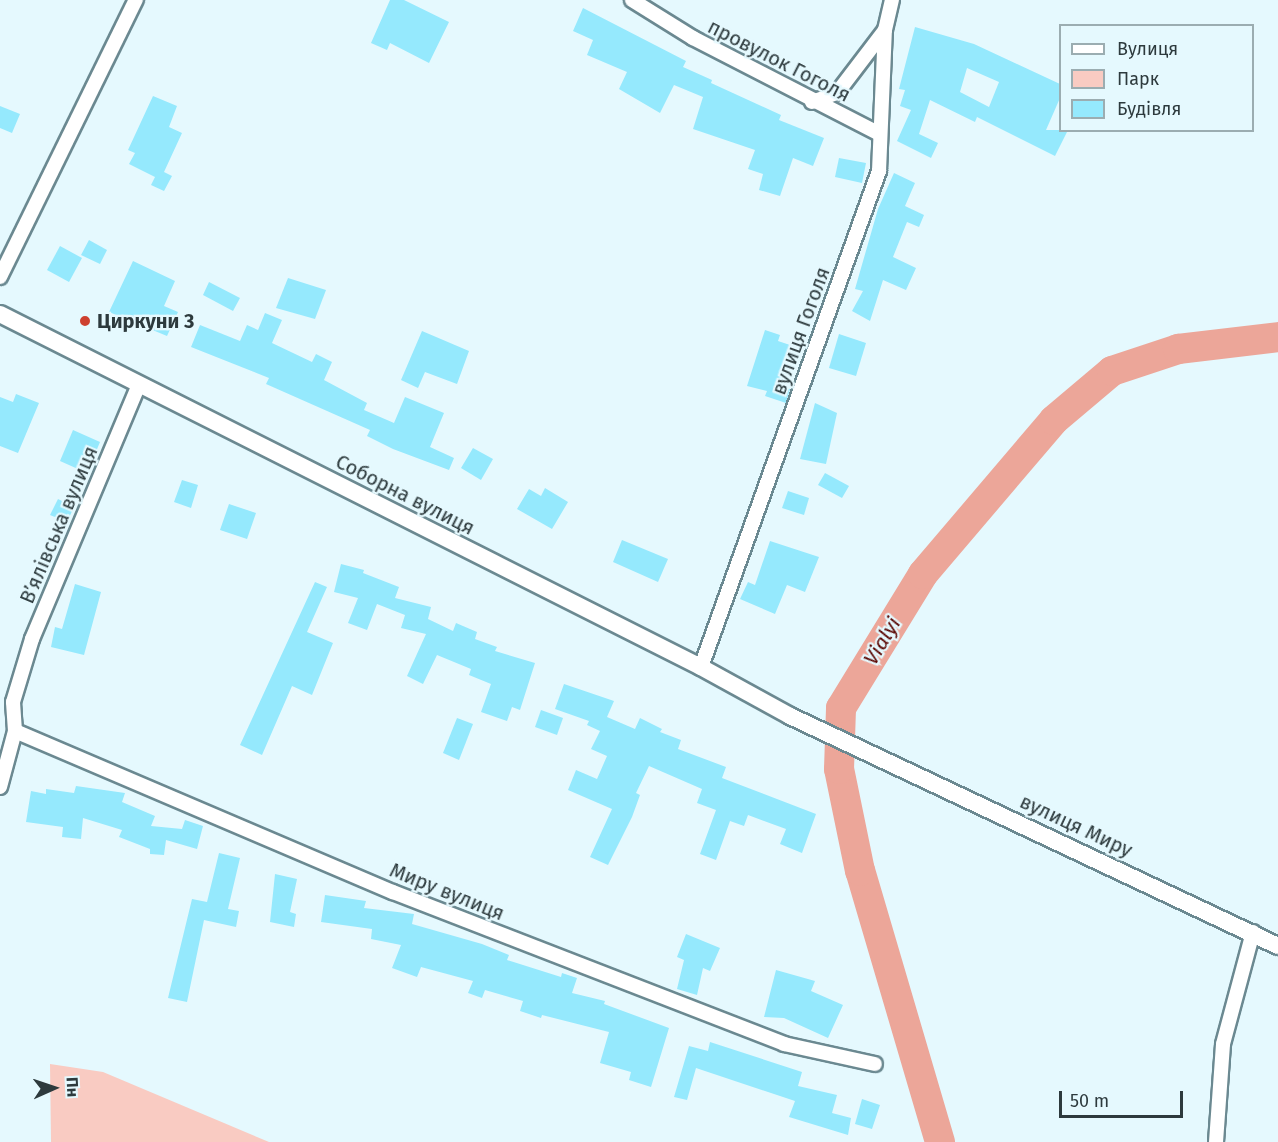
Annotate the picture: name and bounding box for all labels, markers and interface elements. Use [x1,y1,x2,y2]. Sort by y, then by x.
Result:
street label: провулок Гоголя [704,15,854,107]
legend [1059,24,1254,132]
text: Вулиця [1117,38,1178,60]
text: Парк [1117,68,1159,90]
text: Будівля [1117,98,1181,120]
street label: вулиця Гоголя [767,264,835,398]
place label: Циркуни 3 [97,309,194,333]
marker: Циркуни 3 [78,314,92,328]
street label: В’ялівська вулиця [15,443,103,607]
street label: Соборна вулиця [332,450,478,540]
water label: Vialyi [858,613,906,669]
street label: вулиця Миру [1016,789,1136,863]
street label: Миру вулиця [386,858,508,926]
north arrow [24,1058,84,1118]
text: Пн [62,1077,82,1098]
scale bar [1062,1079,1186,1117]
text: 50 m [1070,1090,1109,1112]

